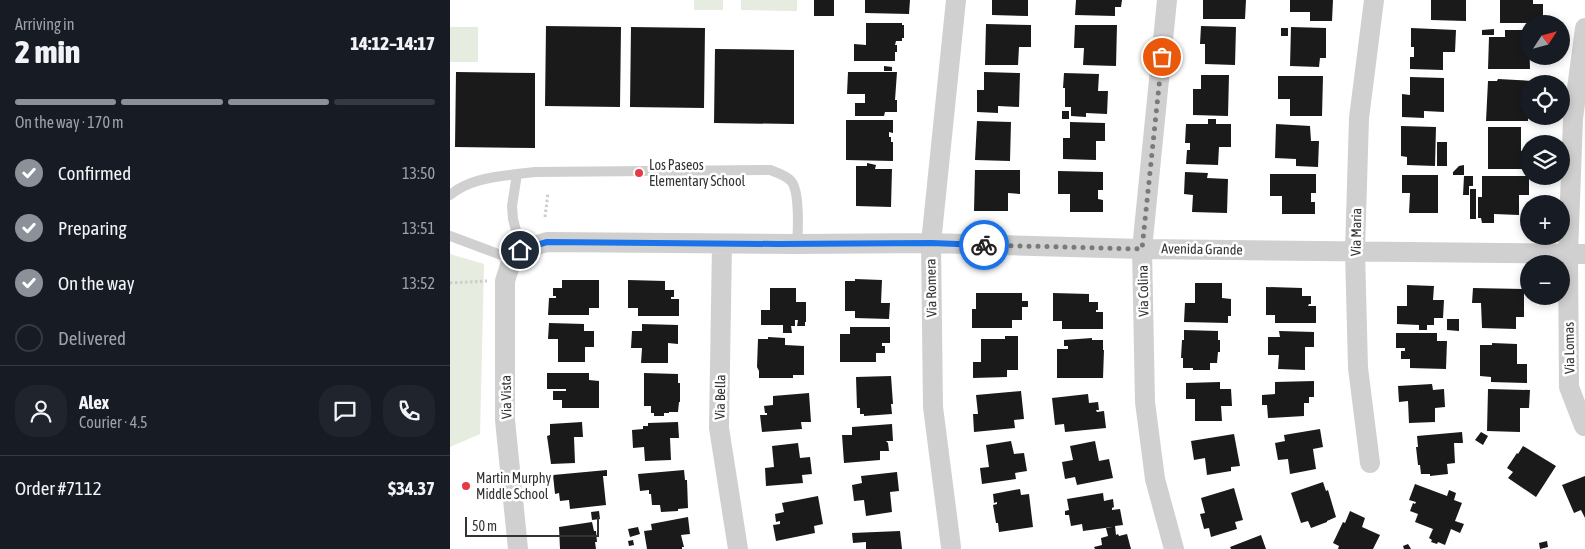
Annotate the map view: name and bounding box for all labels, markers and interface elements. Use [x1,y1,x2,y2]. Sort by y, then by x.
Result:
text: Arriving in [15,15,75,33]
north arrow [1520,15,1570,65]
map controls [1520,15,1570,305]
text: 14:12–14:17 [350,32,435,54]
text: 2 min [15,33,80,70]
pin [1141,36,1183,78]
icon: bag [1148,43,1176,71]
button: locate [1520,75,1570,125]
text: On the way · 170 m [15,113,124,131]
button: layers [1520,135,1570,185]
place label: Los Paseos Elementary School [649,157,745,189]
icon: check [15,159,43,187]
text: Confirmed [58,162,131,184]
text: 13:50 [402,164,435,182]
marker: Los Paseos Elementary School [633,167,645,179]
button: + [1520,195,1570,245]
street label: Via Maria [1348,208,1364,256]
icon: check [15,214,43,242]
text: Preparing [58,217,127,239]
text: 13:51 [402,219,435,237]
courier [959,220,1009,270]
pin [499,229,541,271]
icon: bike [970,231,998,259]
icon: home [506,236,534,264]
street label: Avenida Grande [1161,240,1243,258]
button: − [1520,255,1570,305]
street label: Via Romera [922,258,940,318]
street label: Via Colina [1135,265,1151,317]
icon: check [15,269,43,297]
text: On the way [58,272,135,294]
text: 13:52 [402,274,435,292]
street label: Via Lomas [1561,322,1577,374]
text: Delivered [58,327,126,349]
street label: Via Bella [712,374,728,420]
street label: Via Vista [498,375,514,419]
button: person [15,385,67,437]
button: chat [319,385,371,437]
button: phone [383,385,435,437]
text: Alex [79,391,109,413]
text: Courier · 4.5 [79,413,148,431]
place label: Martin Murphy Middle School [476,470,552,502]
text: Order #7112 [15,477,102,499]
text: $34.37 [388,477,435,499]
marker: Martin Murphy Middle School [460,480,472,492]
scale bar [465,514,599,537]
text: 50 m [472,518,497,534]

